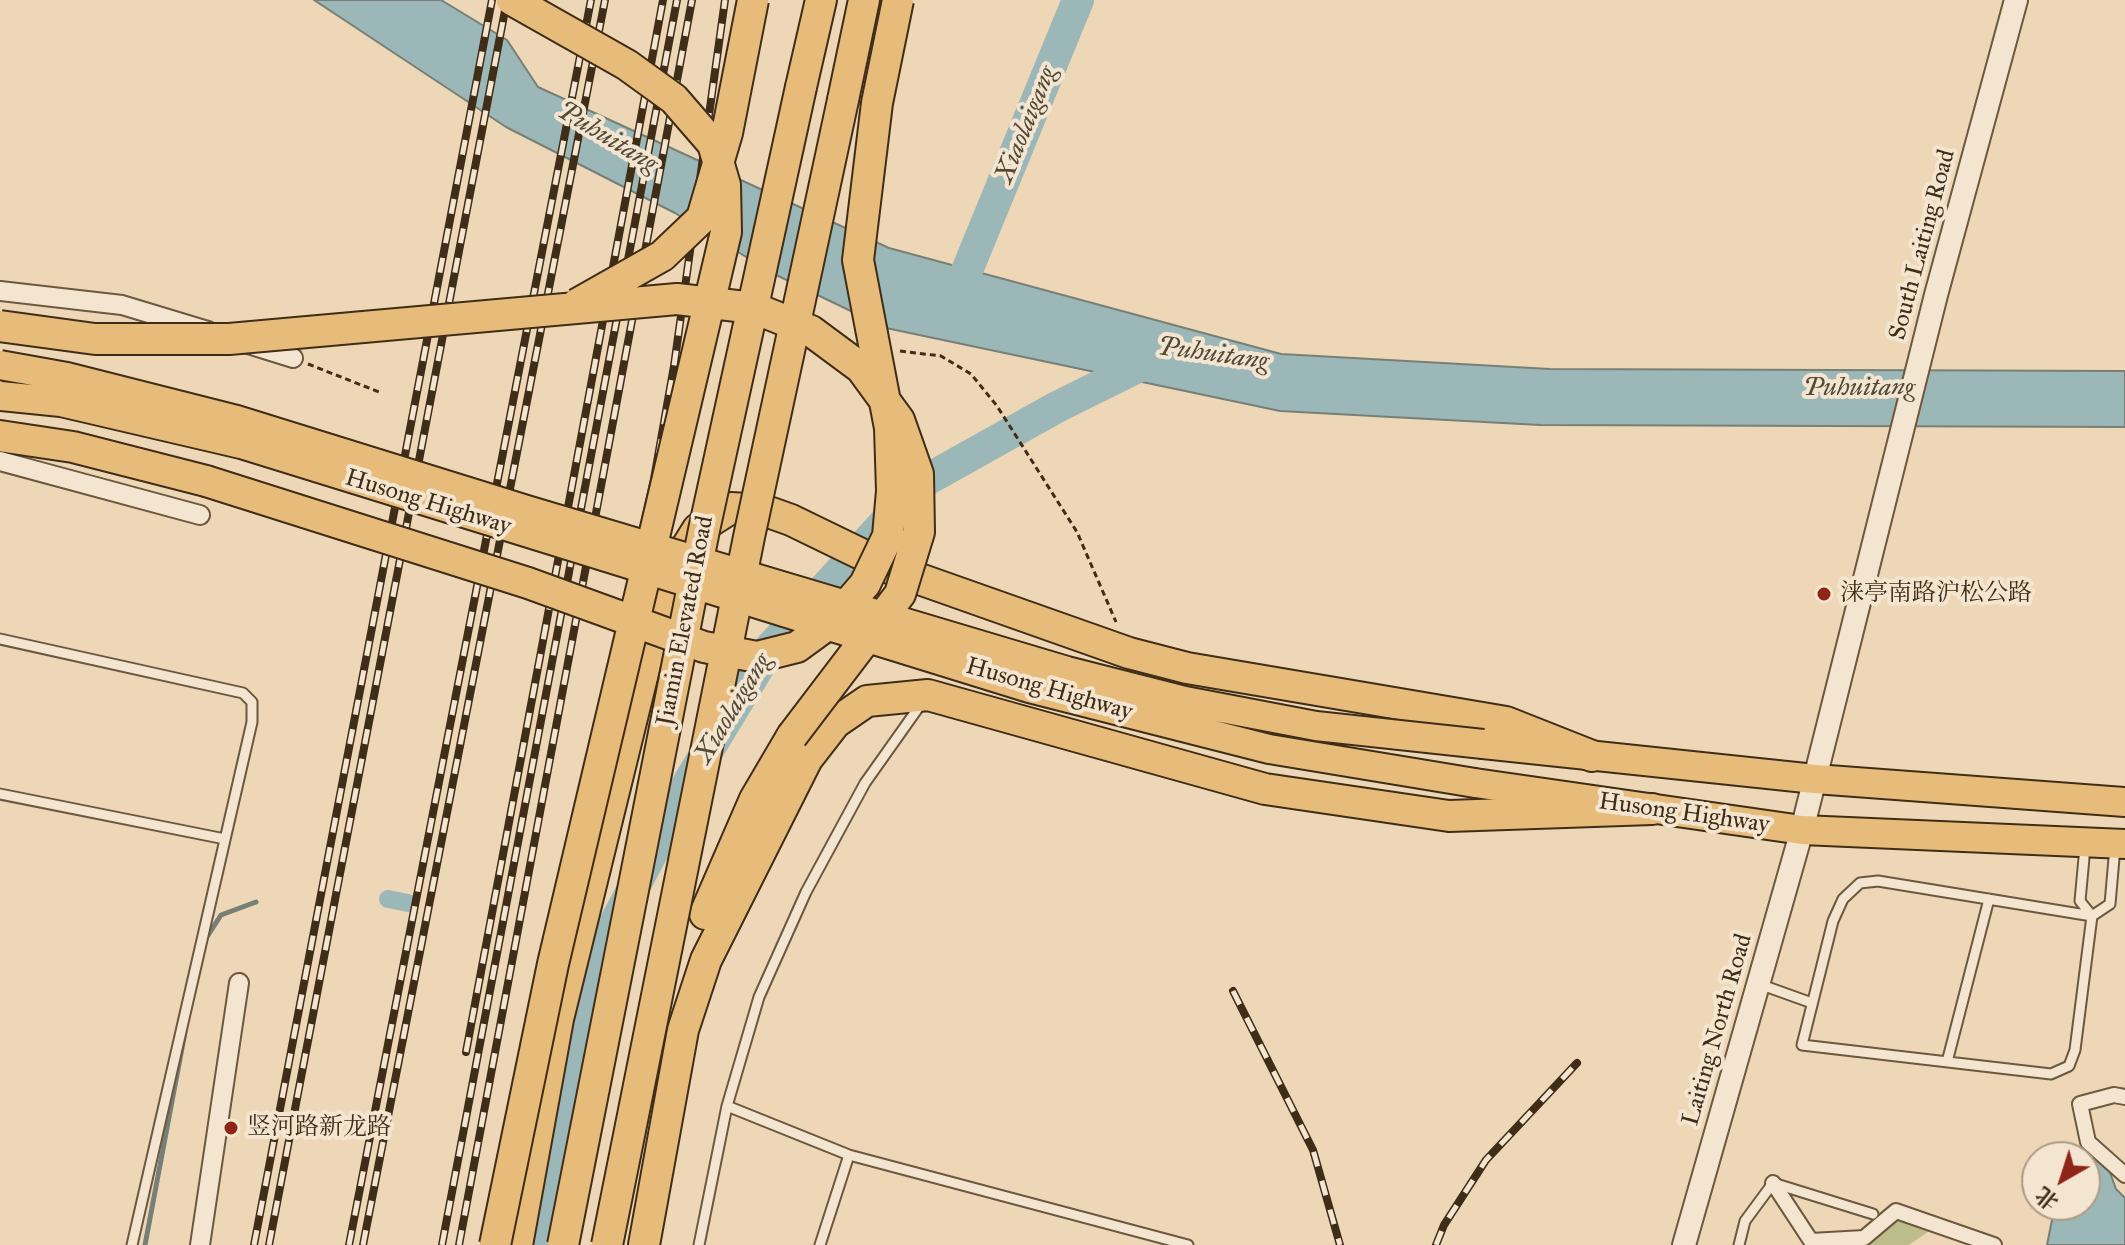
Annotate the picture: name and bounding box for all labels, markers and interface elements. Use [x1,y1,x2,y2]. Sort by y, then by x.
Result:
water label: Xiaolaigang [989,62,1065,188]
water label: Puhuitang [551,96,663,180]
street label: South Laiting Road [1884,147,1962,343]
water label: Puhuitang [1156,332,1270,378]
water label: Puhuitang [1803,373,1915,405]
street label: Husong Highway [342,464,514,542]
street label: Jiamin Elevated Road [652,514,720,728]
place label: 涞亭南路沪松公路 [1840,580,2032,608]
marker: 涞亭南路沪松公路 [1815,585,1833,603]
water label: Xiaolaigang [689,648,779,770]
street label: Husong Highway [962,652,1136,728]
street label: Husong Highway [1597,788,1771,840]
street label: Laiting North Road [1677,931,1759,1129]
place label: 竖河路新龙路 [247,1114,391,1142]
marker: 竖河路新龙路 [222,1119,240,1137]
north arrow [2021,1141,2101,1221]
text: 北 [2030,1181,2064,1216]

